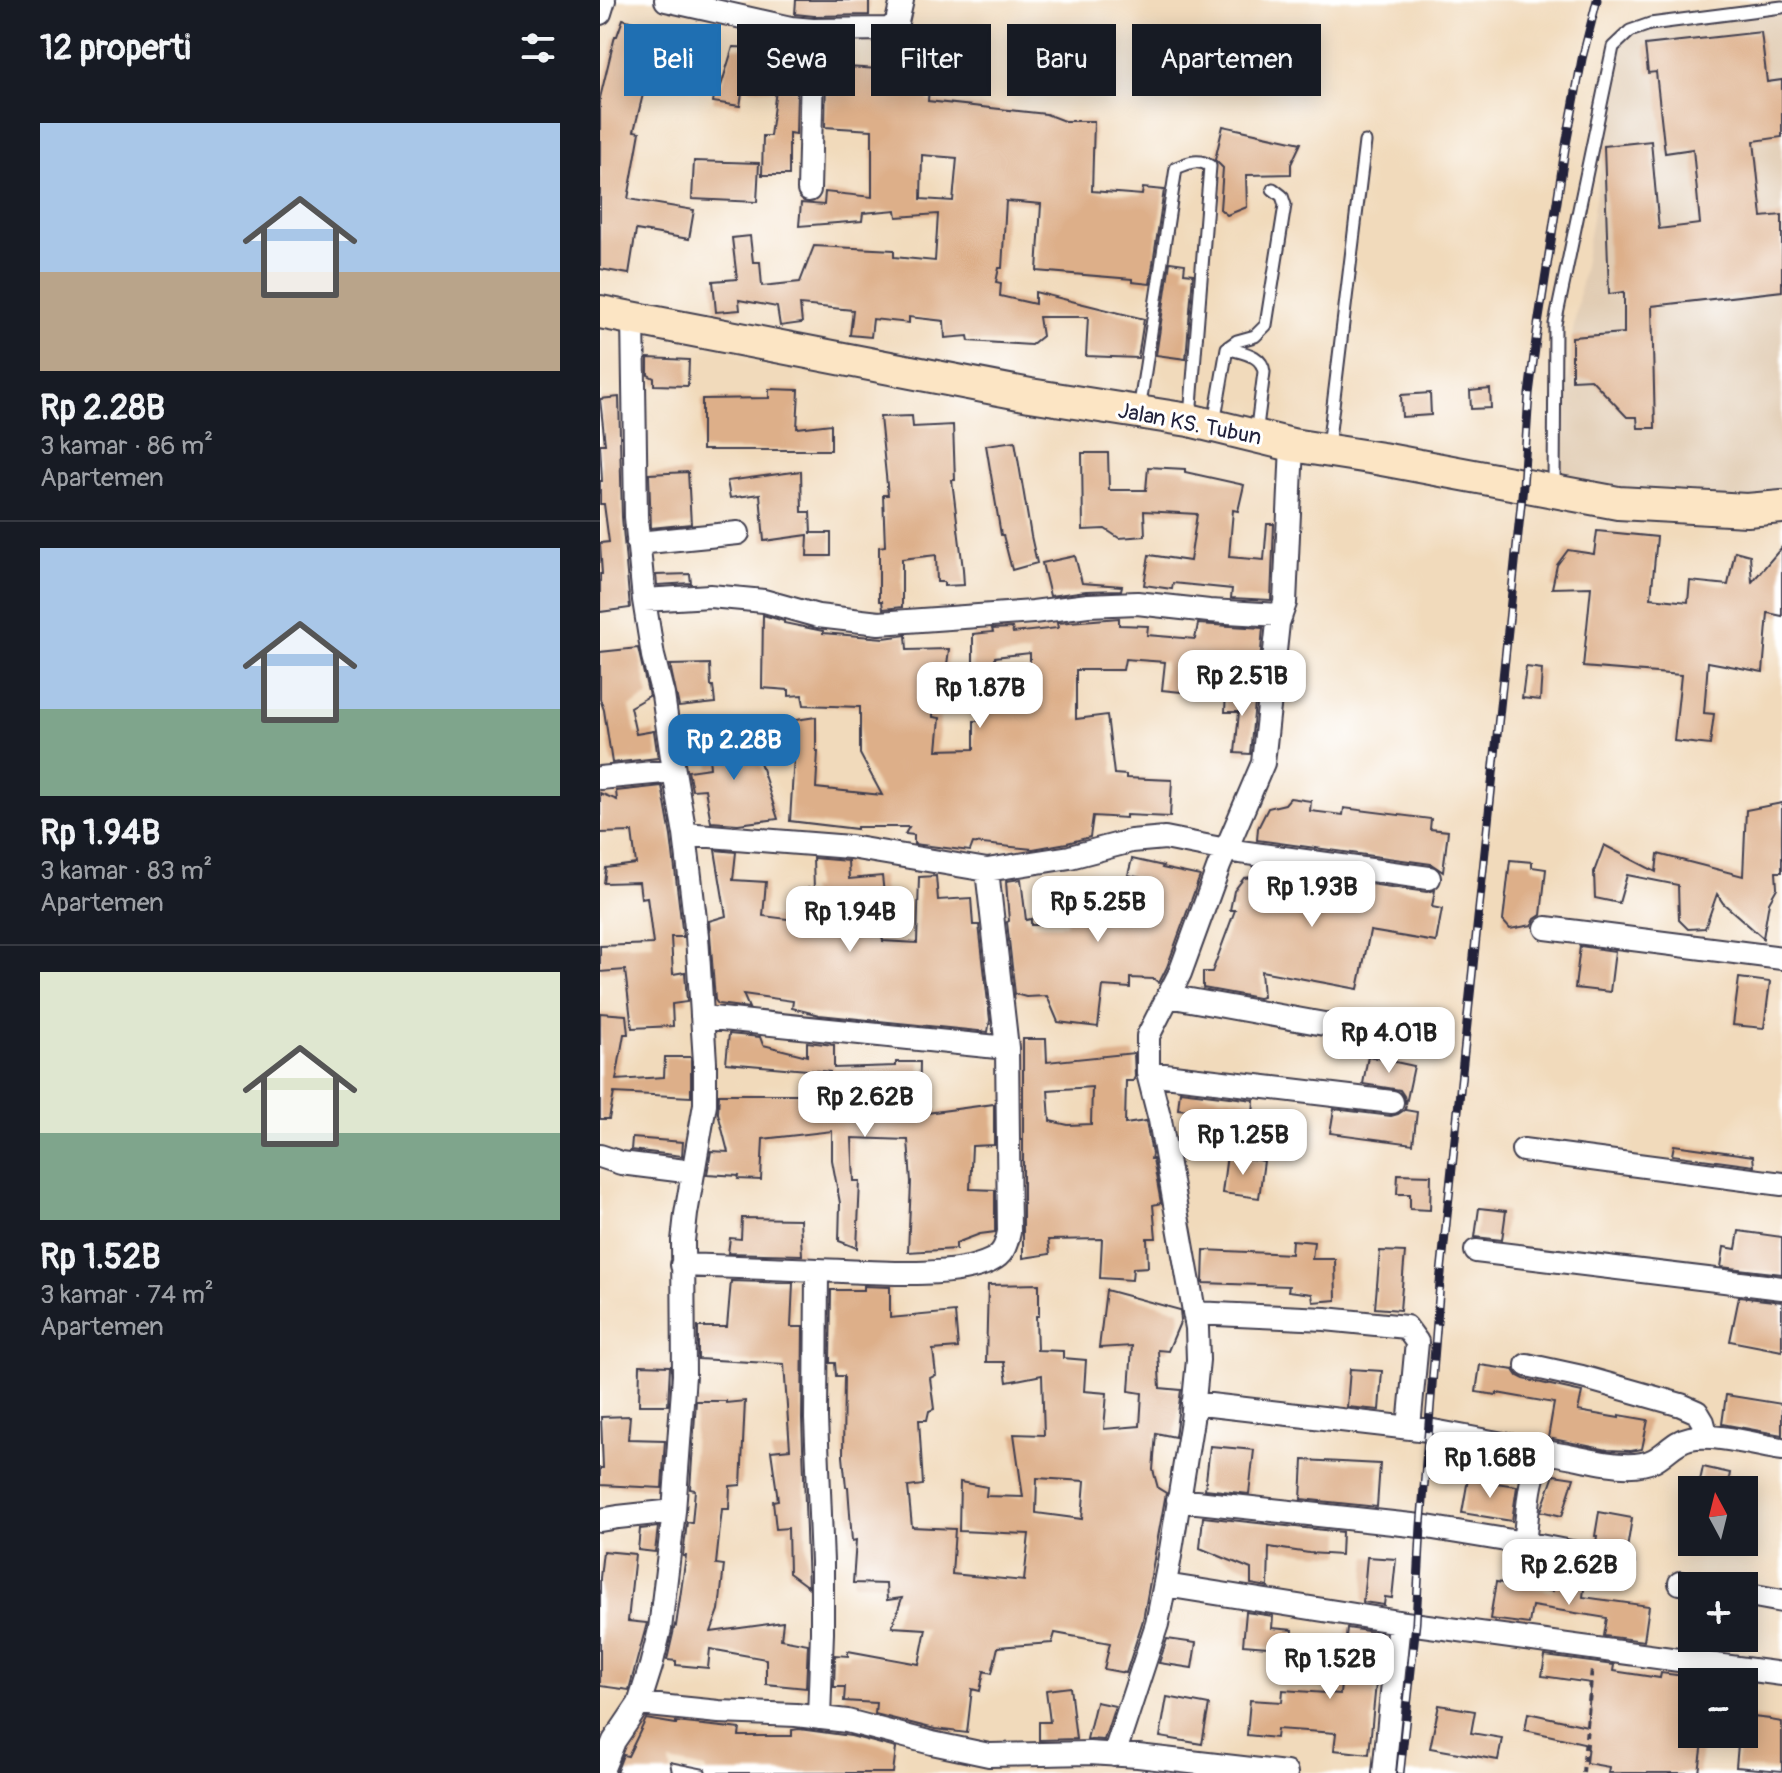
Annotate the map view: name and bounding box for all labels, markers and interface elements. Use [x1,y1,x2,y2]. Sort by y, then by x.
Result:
chip: Beli [624,24,721,96]
chip: Sewa [737,24,855,96]
chip: Filter [871,24,991,96]
chip: Baru [1007,24,1116,96]
chip: Apartemen [1132,24,1321,96]
icon: filters [516,26,560,70]
text: 12 properti [40,27,190,70]
icon: home [228,175,372,319]
text: Rp 2.28B [40,387,165,430]
street label: Jalan KS. Tubun [1116,396,1264,452]
text: 3 kamar · 86 m² [40,430,213,462]
text: Apartemen [40,462,164,494]
icon: home [228,600,372,744]
pin: Rp 2.51B [1159,650,1325,718]
text: Rp 2.51B [1196,660,1288,692]
pin: Rp 1.87B [897,662,1063,730]
text: Rp 1.87B [935,672,1025,704]
pin: Rp 2.28B [651,714,817,782]
text: Rp 2.28B [686,724,782,756]
text: Rp 1.94B [40,812,160,855]
text: 3 kamar · 83 m² [40,855,212,887]
pin: Rp 1.93B [1229,861,1395,929]
text: Rp 1.93B [1266,871,1358,903]
pin: Rp 5.25B [1015,876,1181,944]
pin: Rp 1.94B [767,886,933,954]
text: Rp 5.25B [1050,886,1146,918]
text: Apartemen [40,887,164,919]
text: Rp 1.94B [804,896,896,928]
pin: Rp 4.01B [1306,1007,1472,1075]
text: Rp 4.01B [1341,1017,1437,1049]
icon: home [228,1024,372,1168]
pin: Rp 2.62B [782,1071,948,1139]
text: Rp 2.62B [816,1081,914,1113]
pin: Rp 1.25B [1160,1109,1326,1177]
text: Rp 1.25B [1197,1119,1289,1151]
text: Rp 1.52B [40,1236,161,1279]
text: 3 kamar · 74 m² [40,1279,214,1311]
text: Apartemen [40,1311,164,1343]
pin: Rp 1.68B [1407,1432,1573,1500]
text: Rp 1.68B [1444,1442,1536,1474]
north arrow [1678,1476,1758,1556]
map controls [1678,1476,1758,1748]
pin: Rp 2.62B [1486,1539,1652,1607]
text: Rp 2.62B [1520,1549,1618,1581]
button: + [1678,1572,1758,1652]
pin: Rp 1.52B [1247,1633,1413,1701]
text: Rp 1.52B [1284,1643,1376,1675]
button: − [1678,1668,1758,1748]

